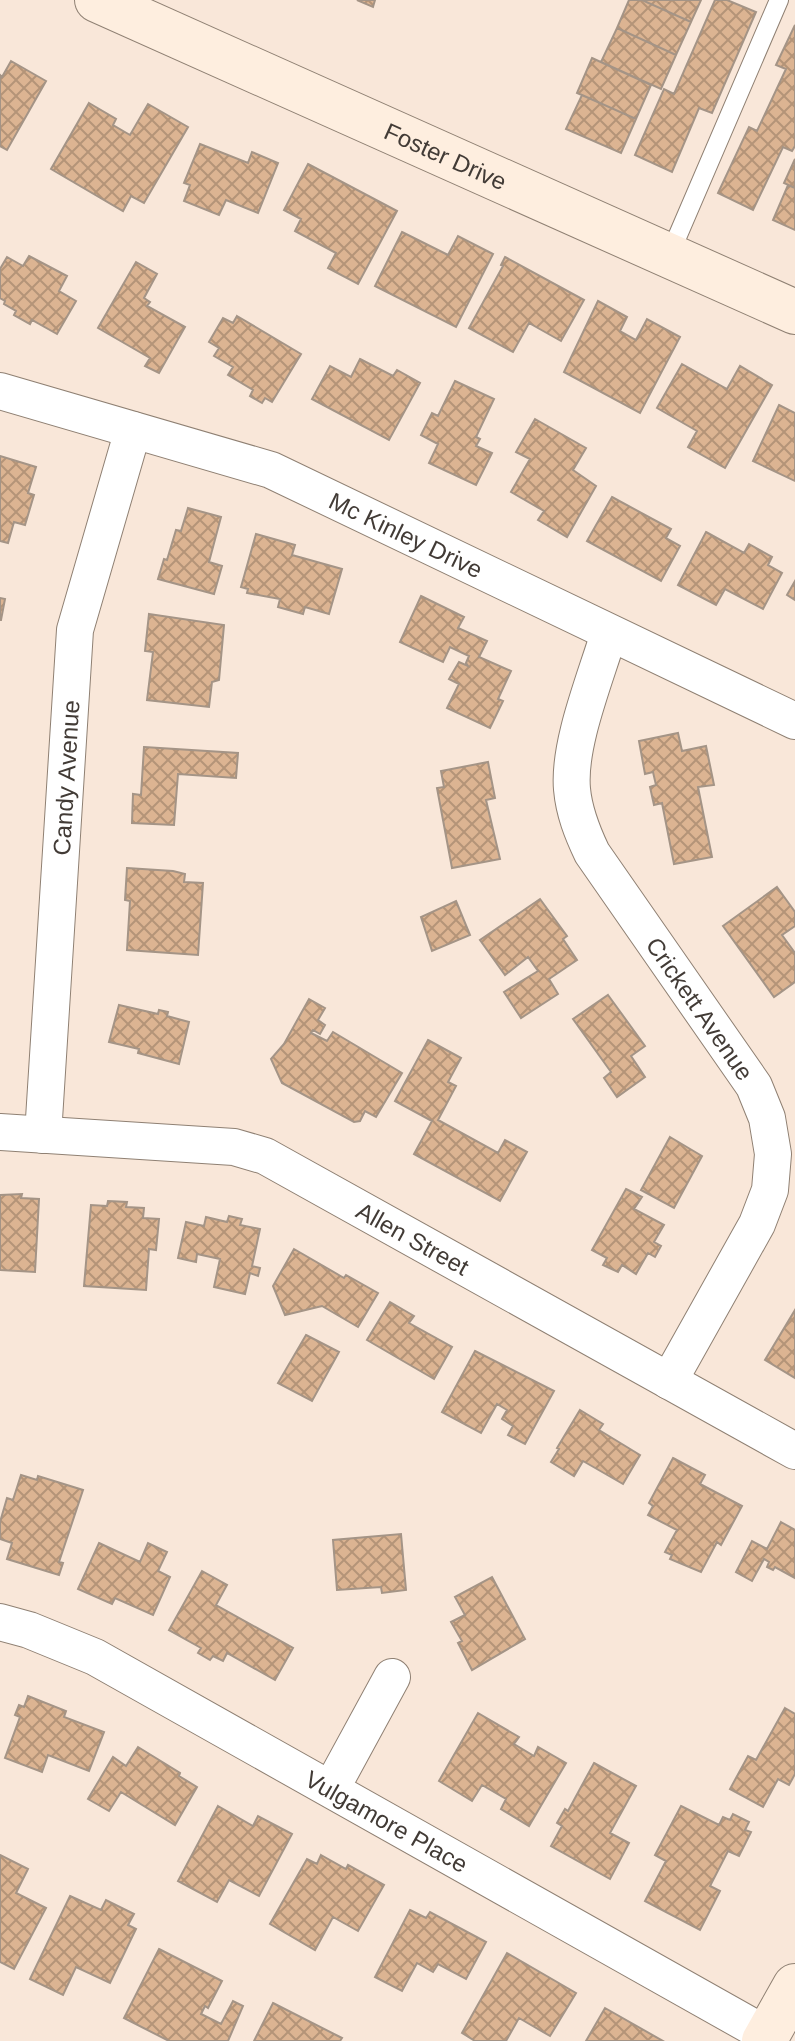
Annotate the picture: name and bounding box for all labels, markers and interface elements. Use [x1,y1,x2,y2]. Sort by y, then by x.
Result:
street label: Foster Drive [381,117,511,195]
street label: Mc Kinley Drive [325,486,487,583]
street label: Candy Avenue [47,699,84,856]
street label: Crickett Avenue [641,932,759,1085]
street label: Allen Street [352,1196,474,1280]
street label: Vulgamore Place [301,1765,473,1877]

